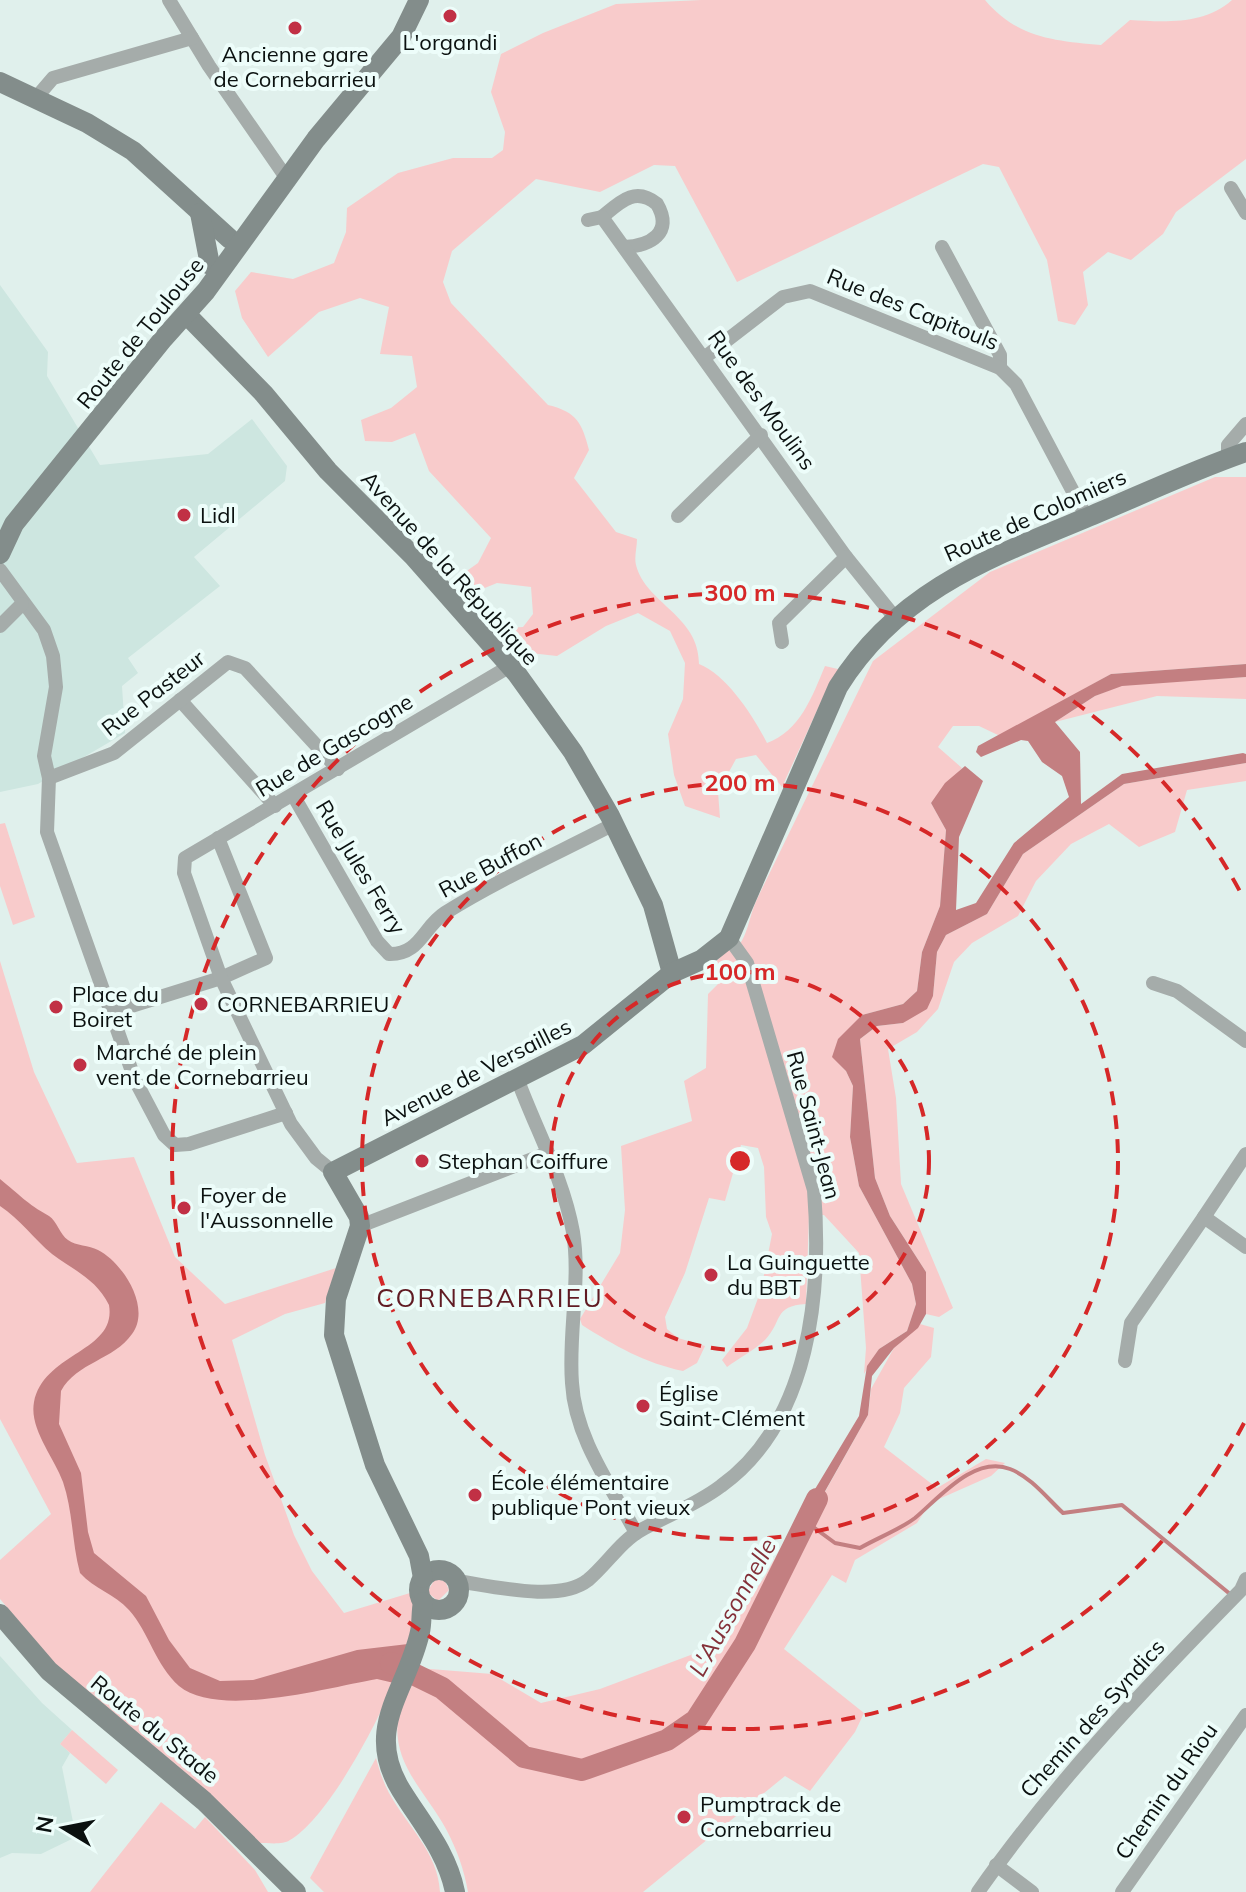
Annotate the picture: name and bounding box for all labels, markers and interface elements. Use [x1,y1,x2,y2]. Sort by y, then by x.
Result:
marker: L'organdi [441,7,459,25]
marker: Ancienne gare de Cornebarrieu [286,19,304,37]
place label: L'organdi [402,28,498,56]
place label: Ancienne gare de Cornebarrieu [214,40,376,93]
street label: Route de Toulouse [70,252,210,414]
street label: Rue des Capitouls [823,262,1003,356]
street label: Rue des Moulins [702,325,822,475]
street label: Route de Colomiers [940,462,1130,568]
street label: Avenue de la République [355,465,545,671]
place label: Lidl [200,501,236,529]
marker: Lidl [175,506,193,524]
text: 300 m [704,577,776,607]
street label: Rue Pasteur [96,644,210,742]
street label: Rue de Gascogne [250,687,418,803]
text: 200 m [704,767,776,797]
street label: Rue Jules Ferry [310,795,412,939]
street label: Rue Buffon [434,826,546,904]
text: 100 m [704,956,776,986]
place label: Place du Boiret [72,980,159,1033]
place label: CORNEBARRIEU [217,990,389,1018]
marker: CORNEBARRIEU [192,995,210,1013]
marker: Place du Boiret [47,998,65,1016]
street label: Avenue de Versailles [376,1012,576,1132]
place label: Marché de plein vent de Cornebarrieu [96,1038,309,1091]
street label: Rue Saint-Jean [781,1048,847,1202]
marker: Marché de plein vent de Cornebarrieu [71,1056,89,1074]
place label: Stephan Coiffure [438,1147,608,1175]
centre of rings [726,1147,754,1175]
marker: Stephan Coiffure [413,1152,431,1170]
place label: Foyer de l'Aussonnelle [200,1181,334,1234]
marker: Foyer de l'Aussonnelle [175,1199,193,1217]
place label: La Guinguette du BBT [727,1248,870,1301]
marker: La Guinguette du BBT [702,1266,720,1284]
district label: CORNEBARRIEU [376,1281,604,1314]
place label: Église Saint-Clément [659,1379,805,1432]
marker: Église Saint-Clément [634,1397,652,1415]
place label: École élémentaire publique Pont vieux [491,1468,690,1521]
marker: École élémentaire publique Pont vieux [466,1486,484,1504]
water label: L'Aussonnelle [682,1533,782,1681]
street label: Chemin des Syndics [1014,1633,1170,1803]
street label: Route du Stade [85,1669,225,1789]
street label: Chemin du Riou [1109,1717,1223,1865]
north arrow [24,1788,104,1868]
place label: Pumptrack de Cornebarrieu [700,1790,841,1843]
marker: Pumptrack de Cornebarrieu [675,1808,693,1826]
text: N [29,1814,60,1835]

